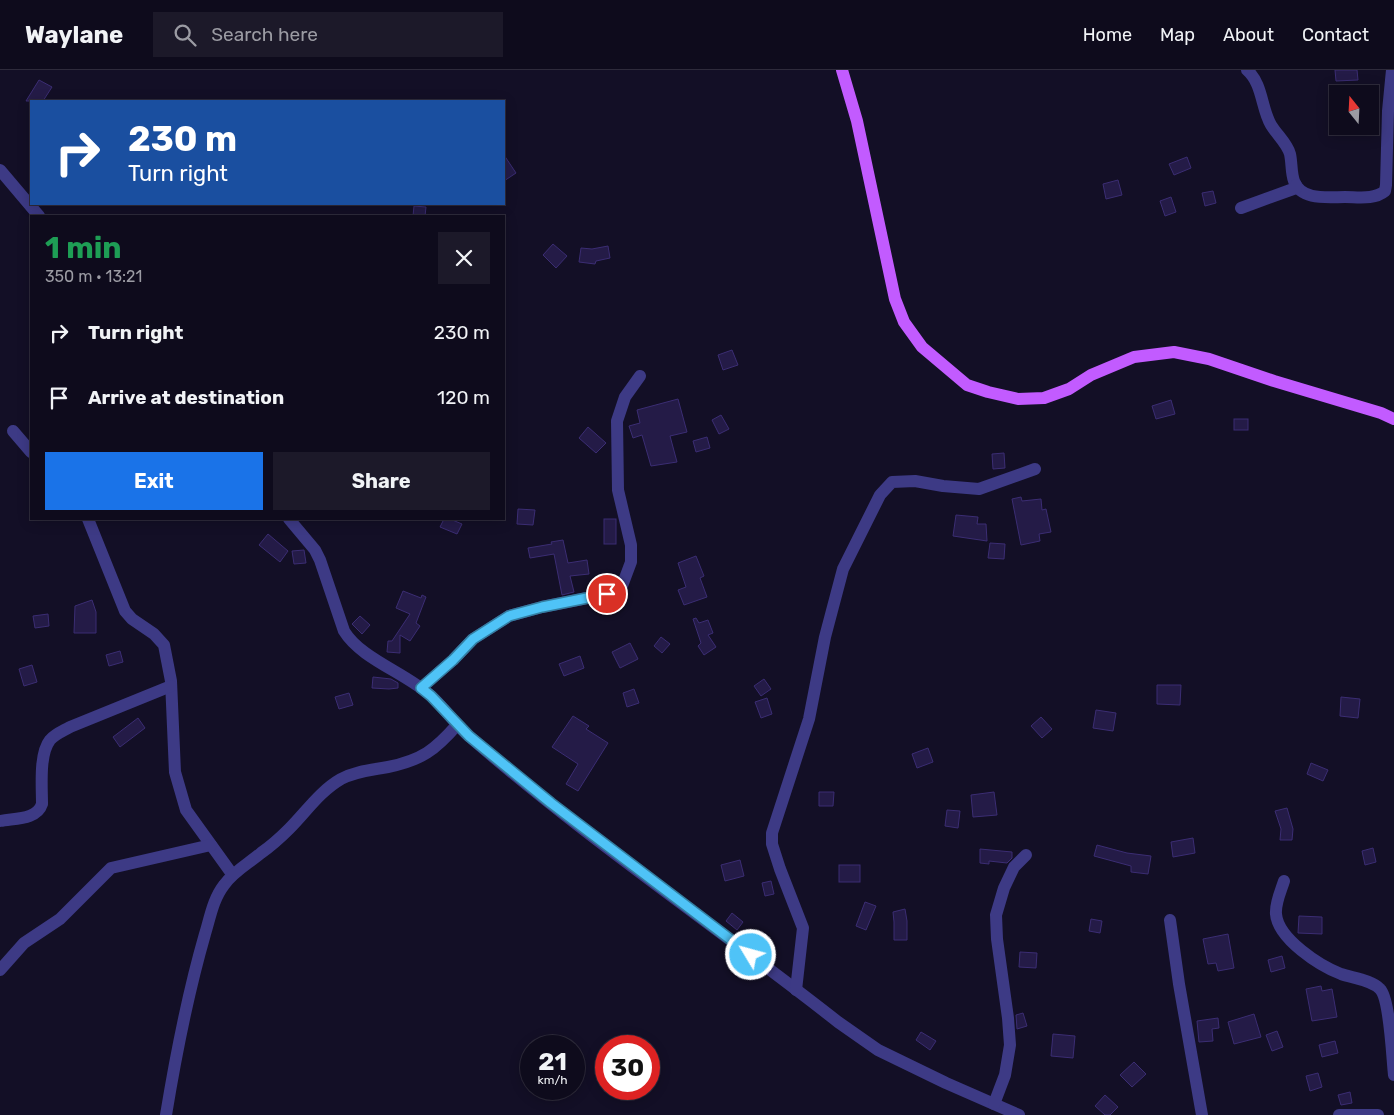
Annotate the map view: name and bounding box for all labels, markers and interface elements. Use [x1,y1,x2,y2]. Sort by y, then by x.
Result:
search box [153,12,503,57]
text: Waylane [25,21,123,49]
icon: search [171,21,199,49]
text: Search here [211,23,318,46]
text: Home [1083,24,1132,46]
text: Map [1160,24,1195,46]
text: About [1223,24,1274,46]
text: Contact [1302,24,1369,46]
north arrow [1329,85,1379,135]
map controls [1329,85,1379,135]
text: 230 m [128,118,237,160]
icon: right [45,120,110,185]
text: Turn right [128,160,228,187]
text: 1 min [45,230,122,266]
button: close [438,232,490,284]
text: 350 m · 13:21 [45,267,142,286]
icon: right [45,319,73,347]
text: Turn right [88,321,183,344]
text: 230 m [434,321,490,344]
icon: arrive [45,384,73,412]
text: Arrive at destination [88,386,284,409]
text: 120 m [437,386,490,409]
button: Exit [45,452,263,510]
button: Share [273,452,490,510]
pin [586,573,628,615]
icon: arrive [593,580,621,608]
position arrow [724,928,776,980]
speed limit sign: 30 [595,1035,660,1100]
text: 21 [538,1047,567,1076]
text: km/h [538,1073,567,1087]

